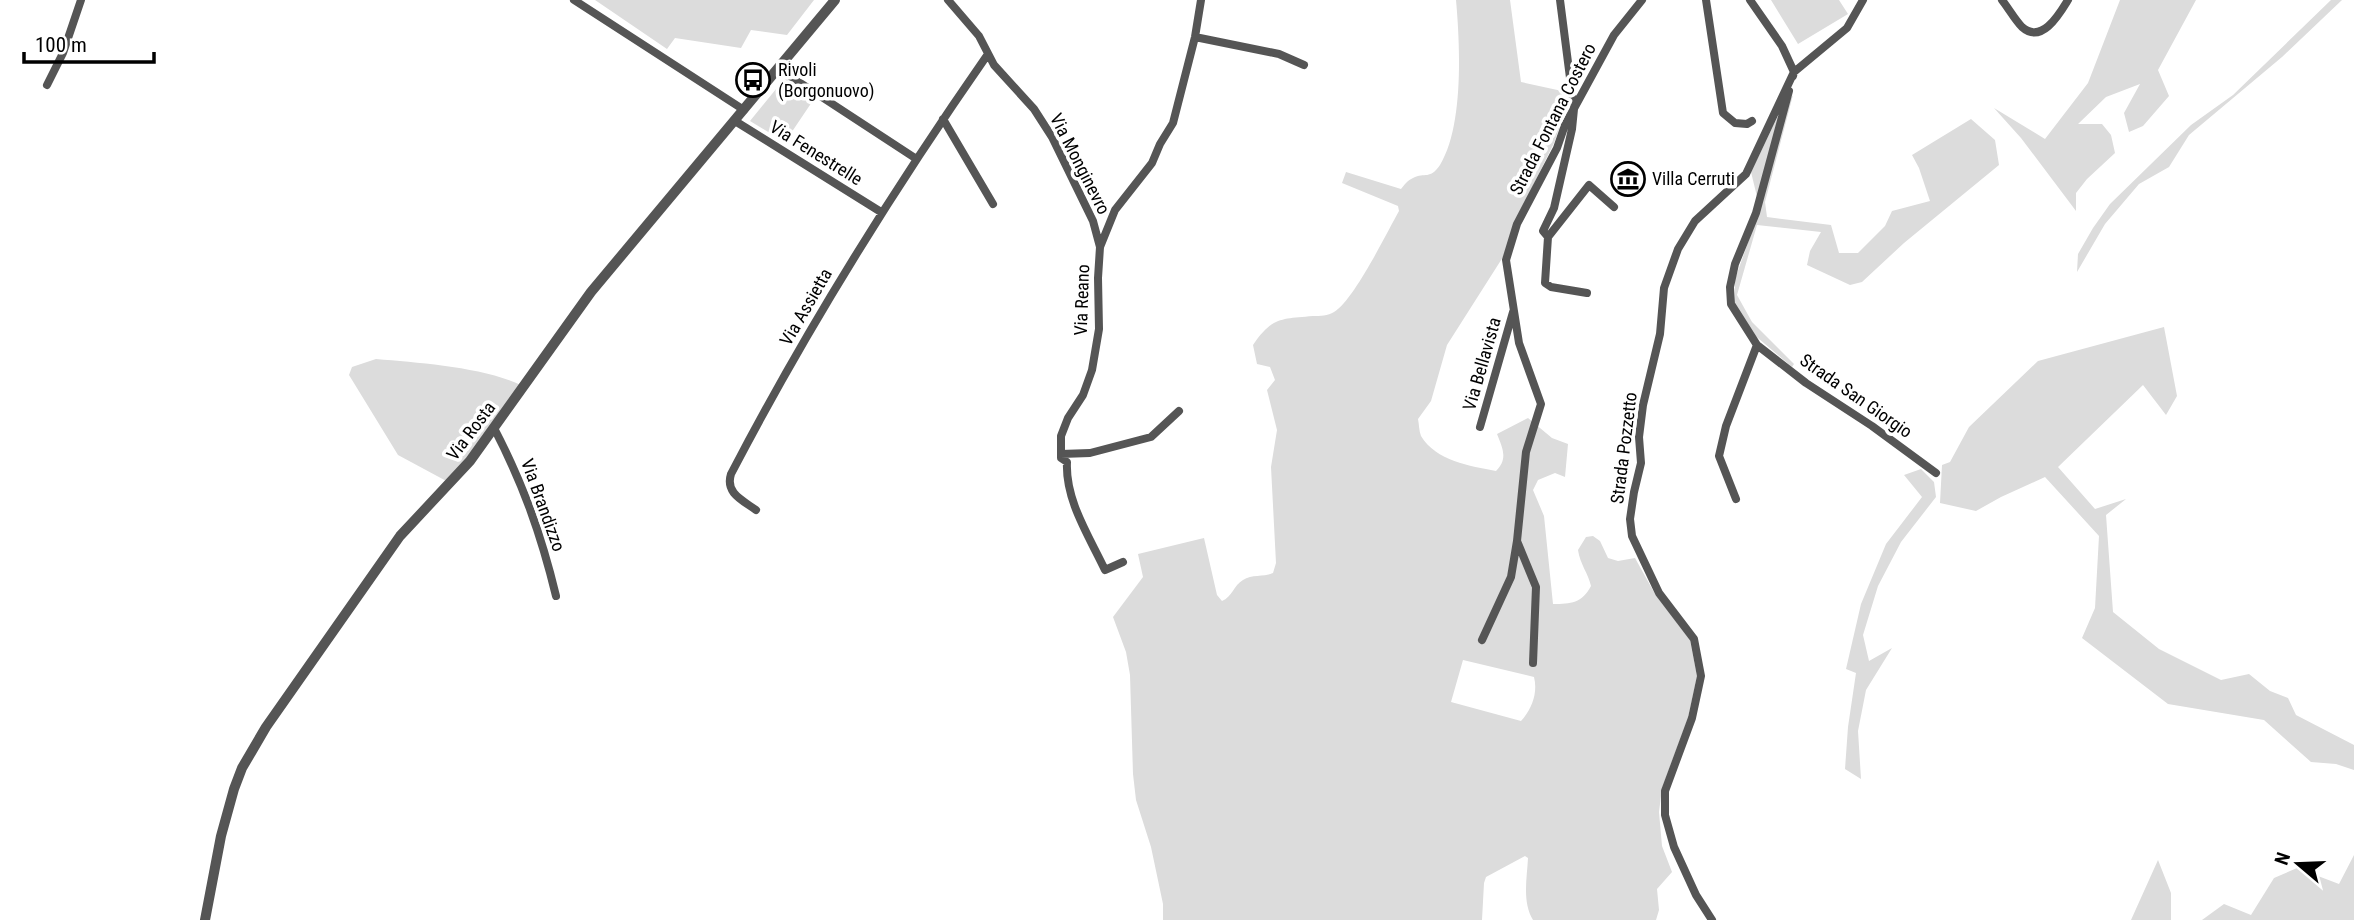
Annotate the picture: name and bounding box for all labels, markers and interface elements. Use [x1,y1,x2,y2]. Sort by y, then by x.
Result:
scale bar [24,21,154,65]
text: 100 m [35,33,87,57]
street label: Strada Fontana Costero [1505,39,1600,198]
place label: Rivoli (Borgonuovo) [778,59,874,102]
bus stop icon: Rivoli (Borgonuovo) [734,61,772,99]
street label: Via Monginevro [1046,110,1115,218]
street label: Via Fenestrelle [766,116,866,189]
museum icon: Villa Cerruti [1609,160,1647,198]
place label: Villa Cerruti [1652,168,1735,189]
street label: Via Assietta [775,264,836,349]
street label: Via Reano [1070,264,1093,336]
street label: Via Bellavista [1458,315,1505,413]
street label: Strada San Giorgio [1796,349,1916,442]
street label: Strada Pozzetto [1606,391,1641,505]
street label: Via Rosta [442,397,499,464]
street label: Via Brandizzo [517,456,570,554]
north arrow [2263,829,2333,899]
text: N [2270,849,2295,868]

